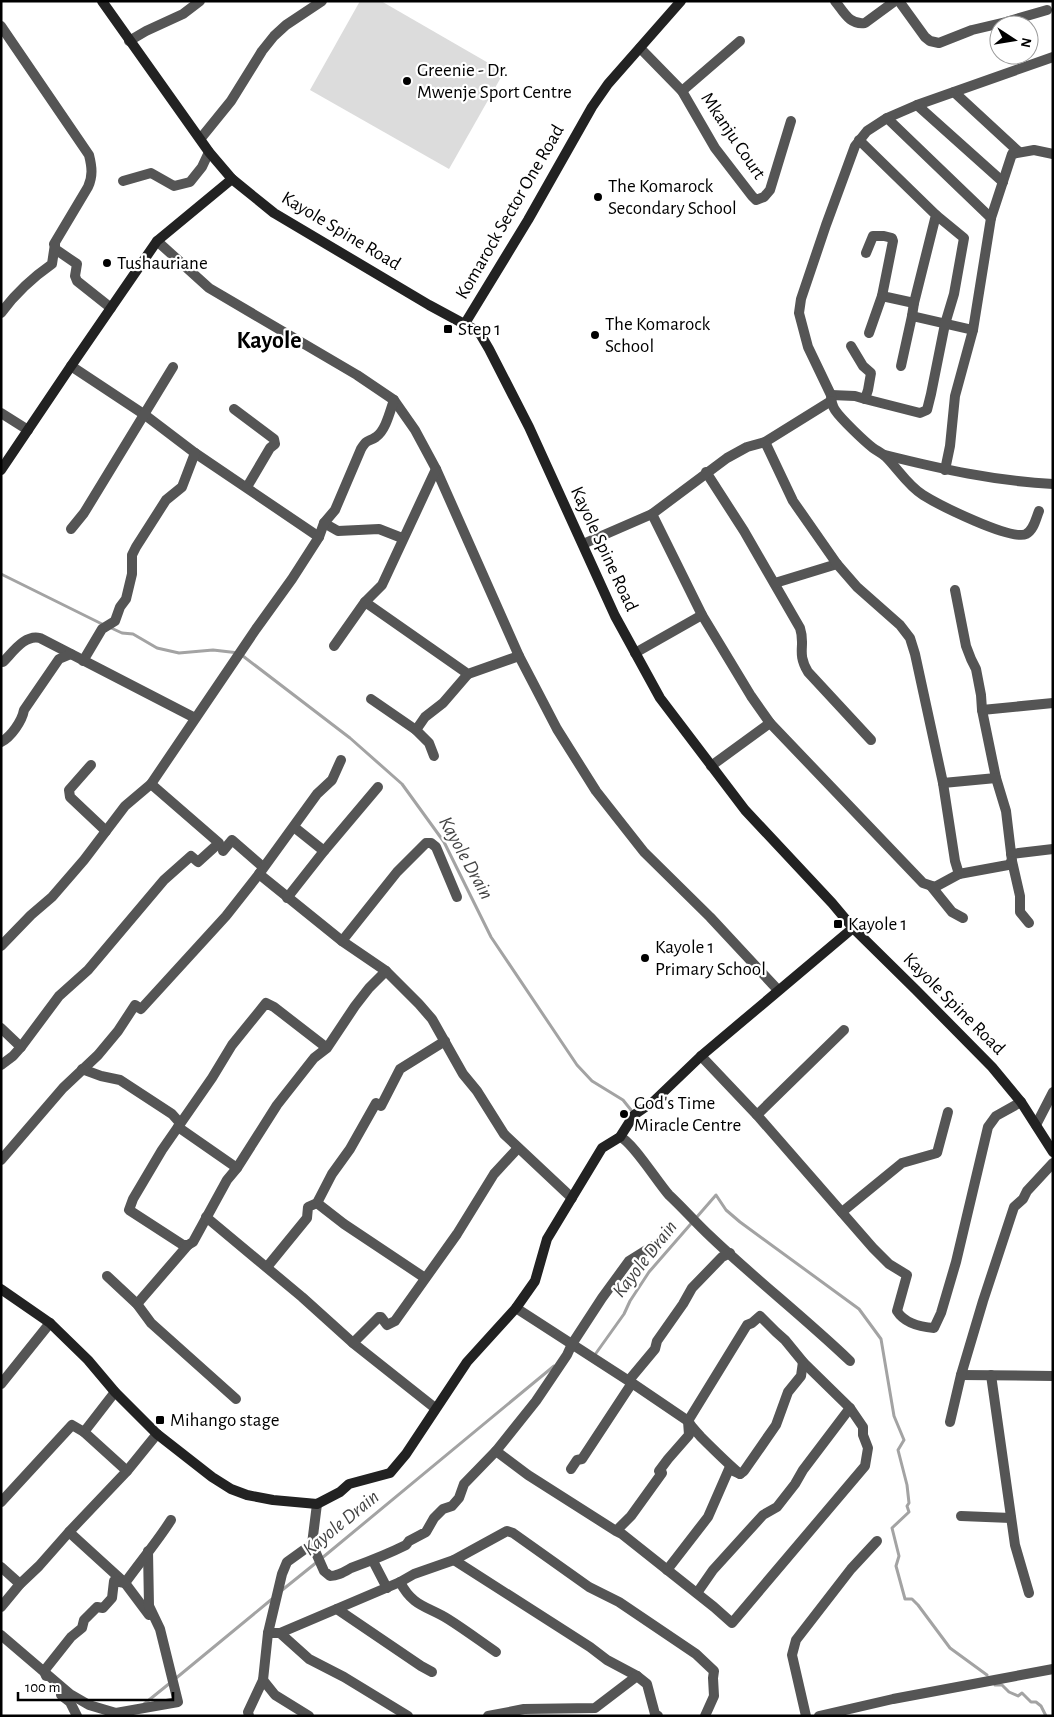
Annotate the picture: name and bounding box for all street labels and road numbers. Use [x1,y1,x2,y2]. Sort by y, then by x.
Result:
street label: Mkanju Court [697,89,769,183]
street label: Komarock Sector One Road [452,121,568,302]
street label: Kayole Spine Road [278,188,404,274]
street label: Kayole Spine Road [567,484,641,614]
street label: Kayole Spine Road [899,949,1009,1059]

